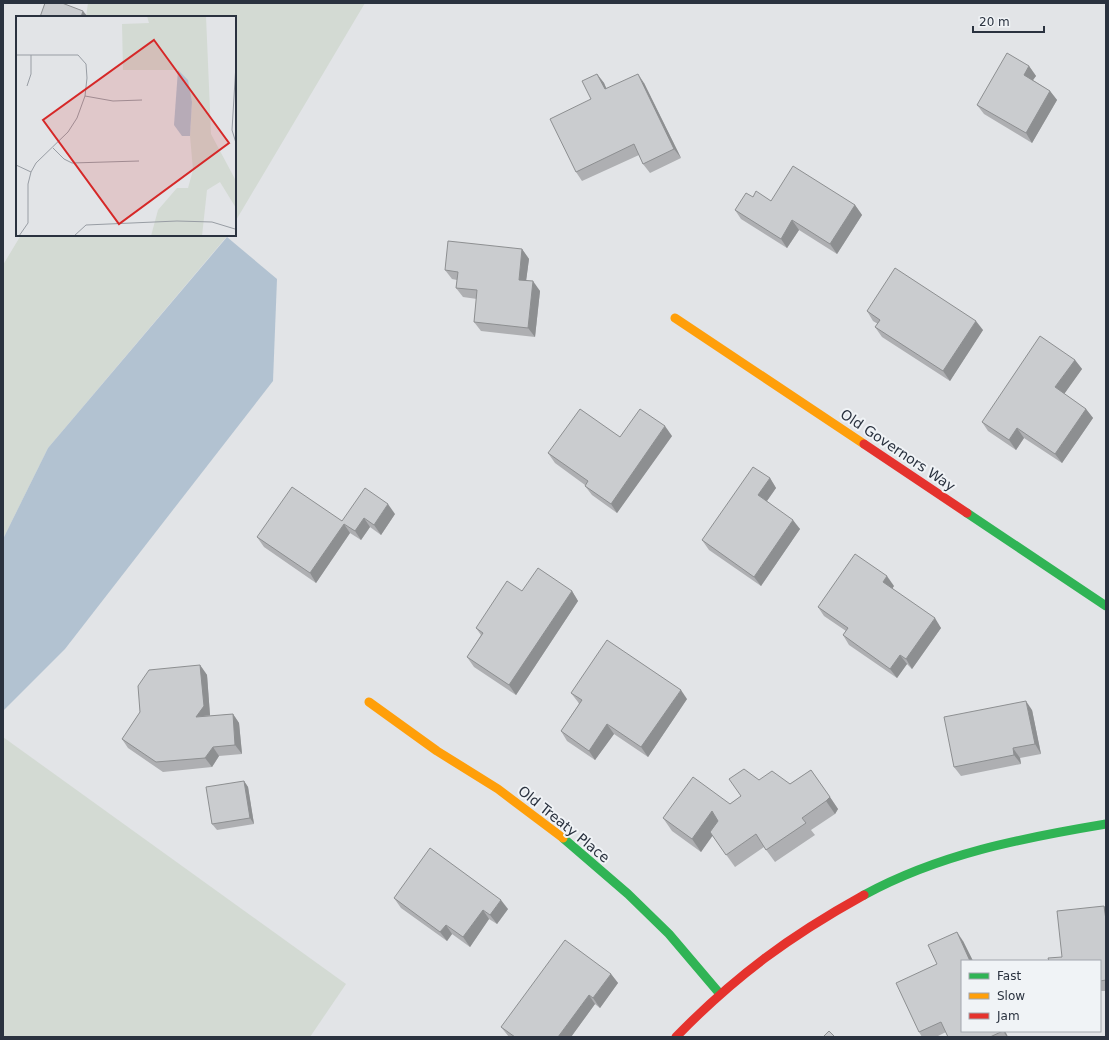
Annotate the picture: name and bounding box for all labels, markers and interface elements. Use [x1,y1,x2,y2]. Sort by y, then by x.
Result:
scale bar [973,8,1044,34]
text: 20 m [979,15,1010,29]
inset map [16,16,236,236]
street label: Old Governors Way [838,406,958,494]
street label: Old Treaty Place [515,782,613,866]
legend [961,960,1101,1032]
text: Fast [997,969,1021,983]
text: Slow [997,989,1025,1003]
text: Jam [996,1009,1020,1023]

